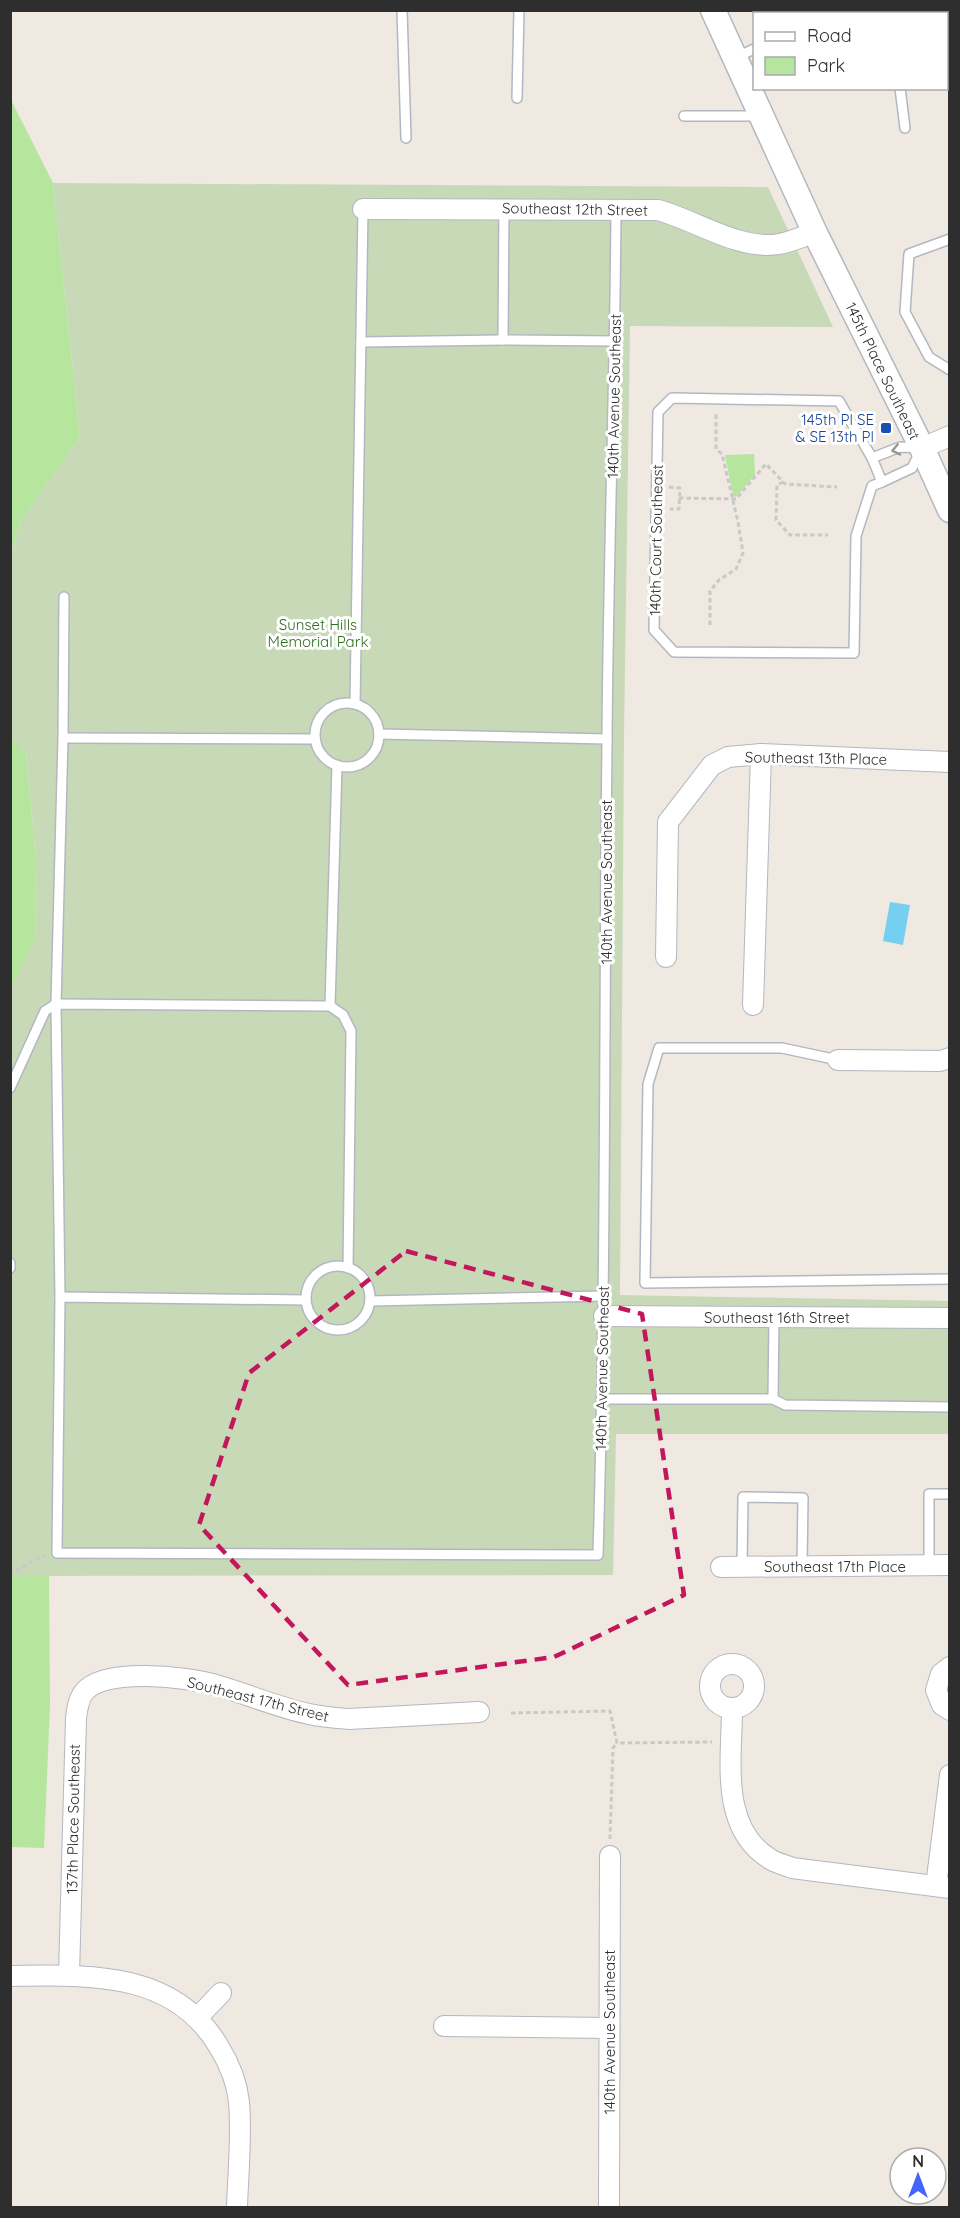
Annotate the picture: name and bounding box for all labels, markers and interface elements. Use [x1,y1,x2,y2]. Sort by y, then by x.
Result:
legend [753,12,948,90]
text: Road [807,24,852,47]
text: Park [807,54,845,77]
street label: Southeast 12th Street [502,198,648,220]
street label: 145th Place Southeast [841,299,925,443]
street label: 140th Avenue Southeast [603,314,625,478]
place label: 145th Pl SE & SE 13th Pl [795,410,874,446]
marker: 145th Pl SE & SE 13th Pl [879,421,893,435]
one-way arrow [891,443,901,456]
street label: 140th Court Southeast [645,464,667,616]
park label: Sunset Hills Memorial Park [268,615,369,651]
street label: Southeast 13th Place [745,747,887,769]
street label: 140th Avenue Southeast [597,800,616,964]
street label: 140th Avenue Southeast [591,1286,613,1450]
street label: Southeast 16th Street [704,1308,850,1327]
street label: Southeast 17th Place [764,1557,906,1576]
street label: Southeast 17th Street [185,1672,331,1726]
street label: 137th Place Southeast [62,1744,84,1894]
street label: 140th Avenue Southeast [600,1950,619,2114]
north arrow [888,2146,948,2206]
text: N [912,2151,924,2171]

